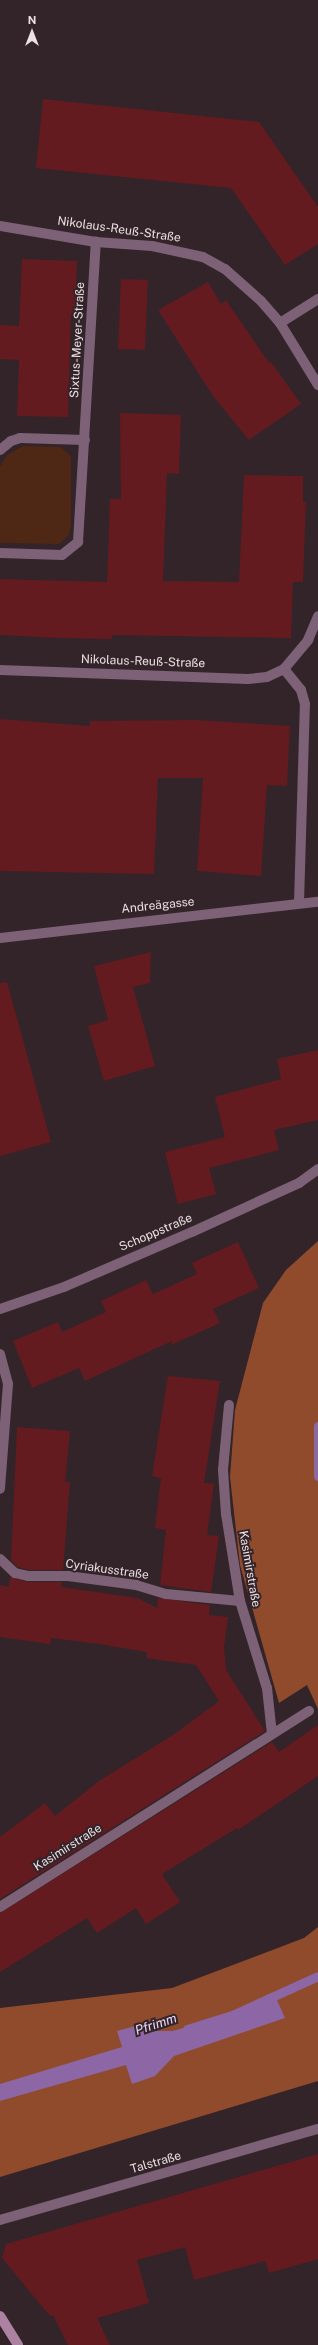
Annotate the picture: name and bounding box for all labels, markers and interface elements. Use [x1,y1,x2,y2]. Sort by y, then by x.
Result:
north arrow [12,12,52,52]
text: N [28,14,36,26]
street label: Nikolaus-Reuß-Straße [56,214,182,246]
street label: Sixtus-Meyer-Straße [68,282,88,398]
street label: Nikolaus-Reuß-Straße [81,653,205,671]
street label: Andreägasse [121,895,195,917]
street label: Schoppstraße [117,1211,195,1255]
street label: Kasimirstraße [235,1530,263,1608]
street label: Cyriakusstraße [64,1557,150,1583]
street label: Kasimirstraße [31,1821,105,1875]
water label: Pfrimm [133,2011,179,2039]
street label: Talstraße [129,2149,183,2177]

